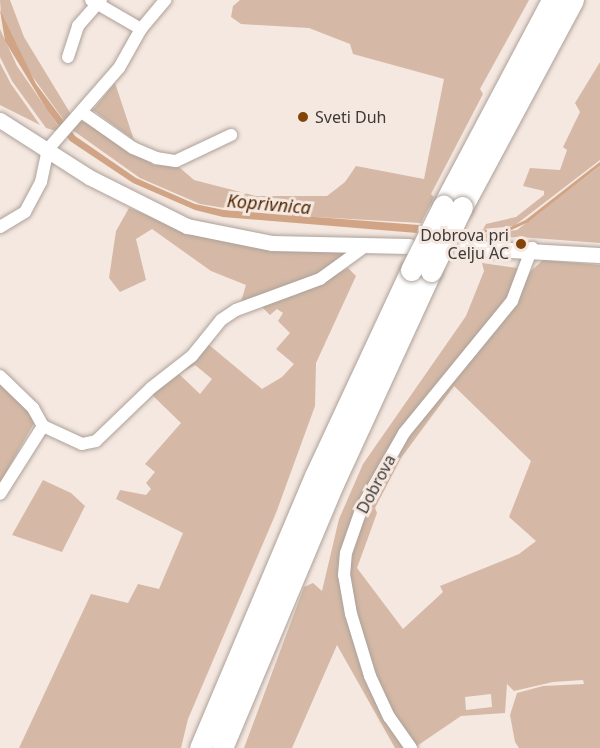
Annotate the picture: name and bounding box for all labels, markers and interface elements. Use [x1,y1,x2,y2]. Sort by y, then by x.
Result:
place label: Sveti Duh [315,107,386,127]
marker: Sveti Duh [296,110,310,124]
water label: Koprivnica [226,190,312,218]
place label: Dobrova pri Celju AC [420,225,509,263]
marker: Dobrova pri Celju AC [514,237,528,251]
street label: Dobrova [353,451,399,517]

